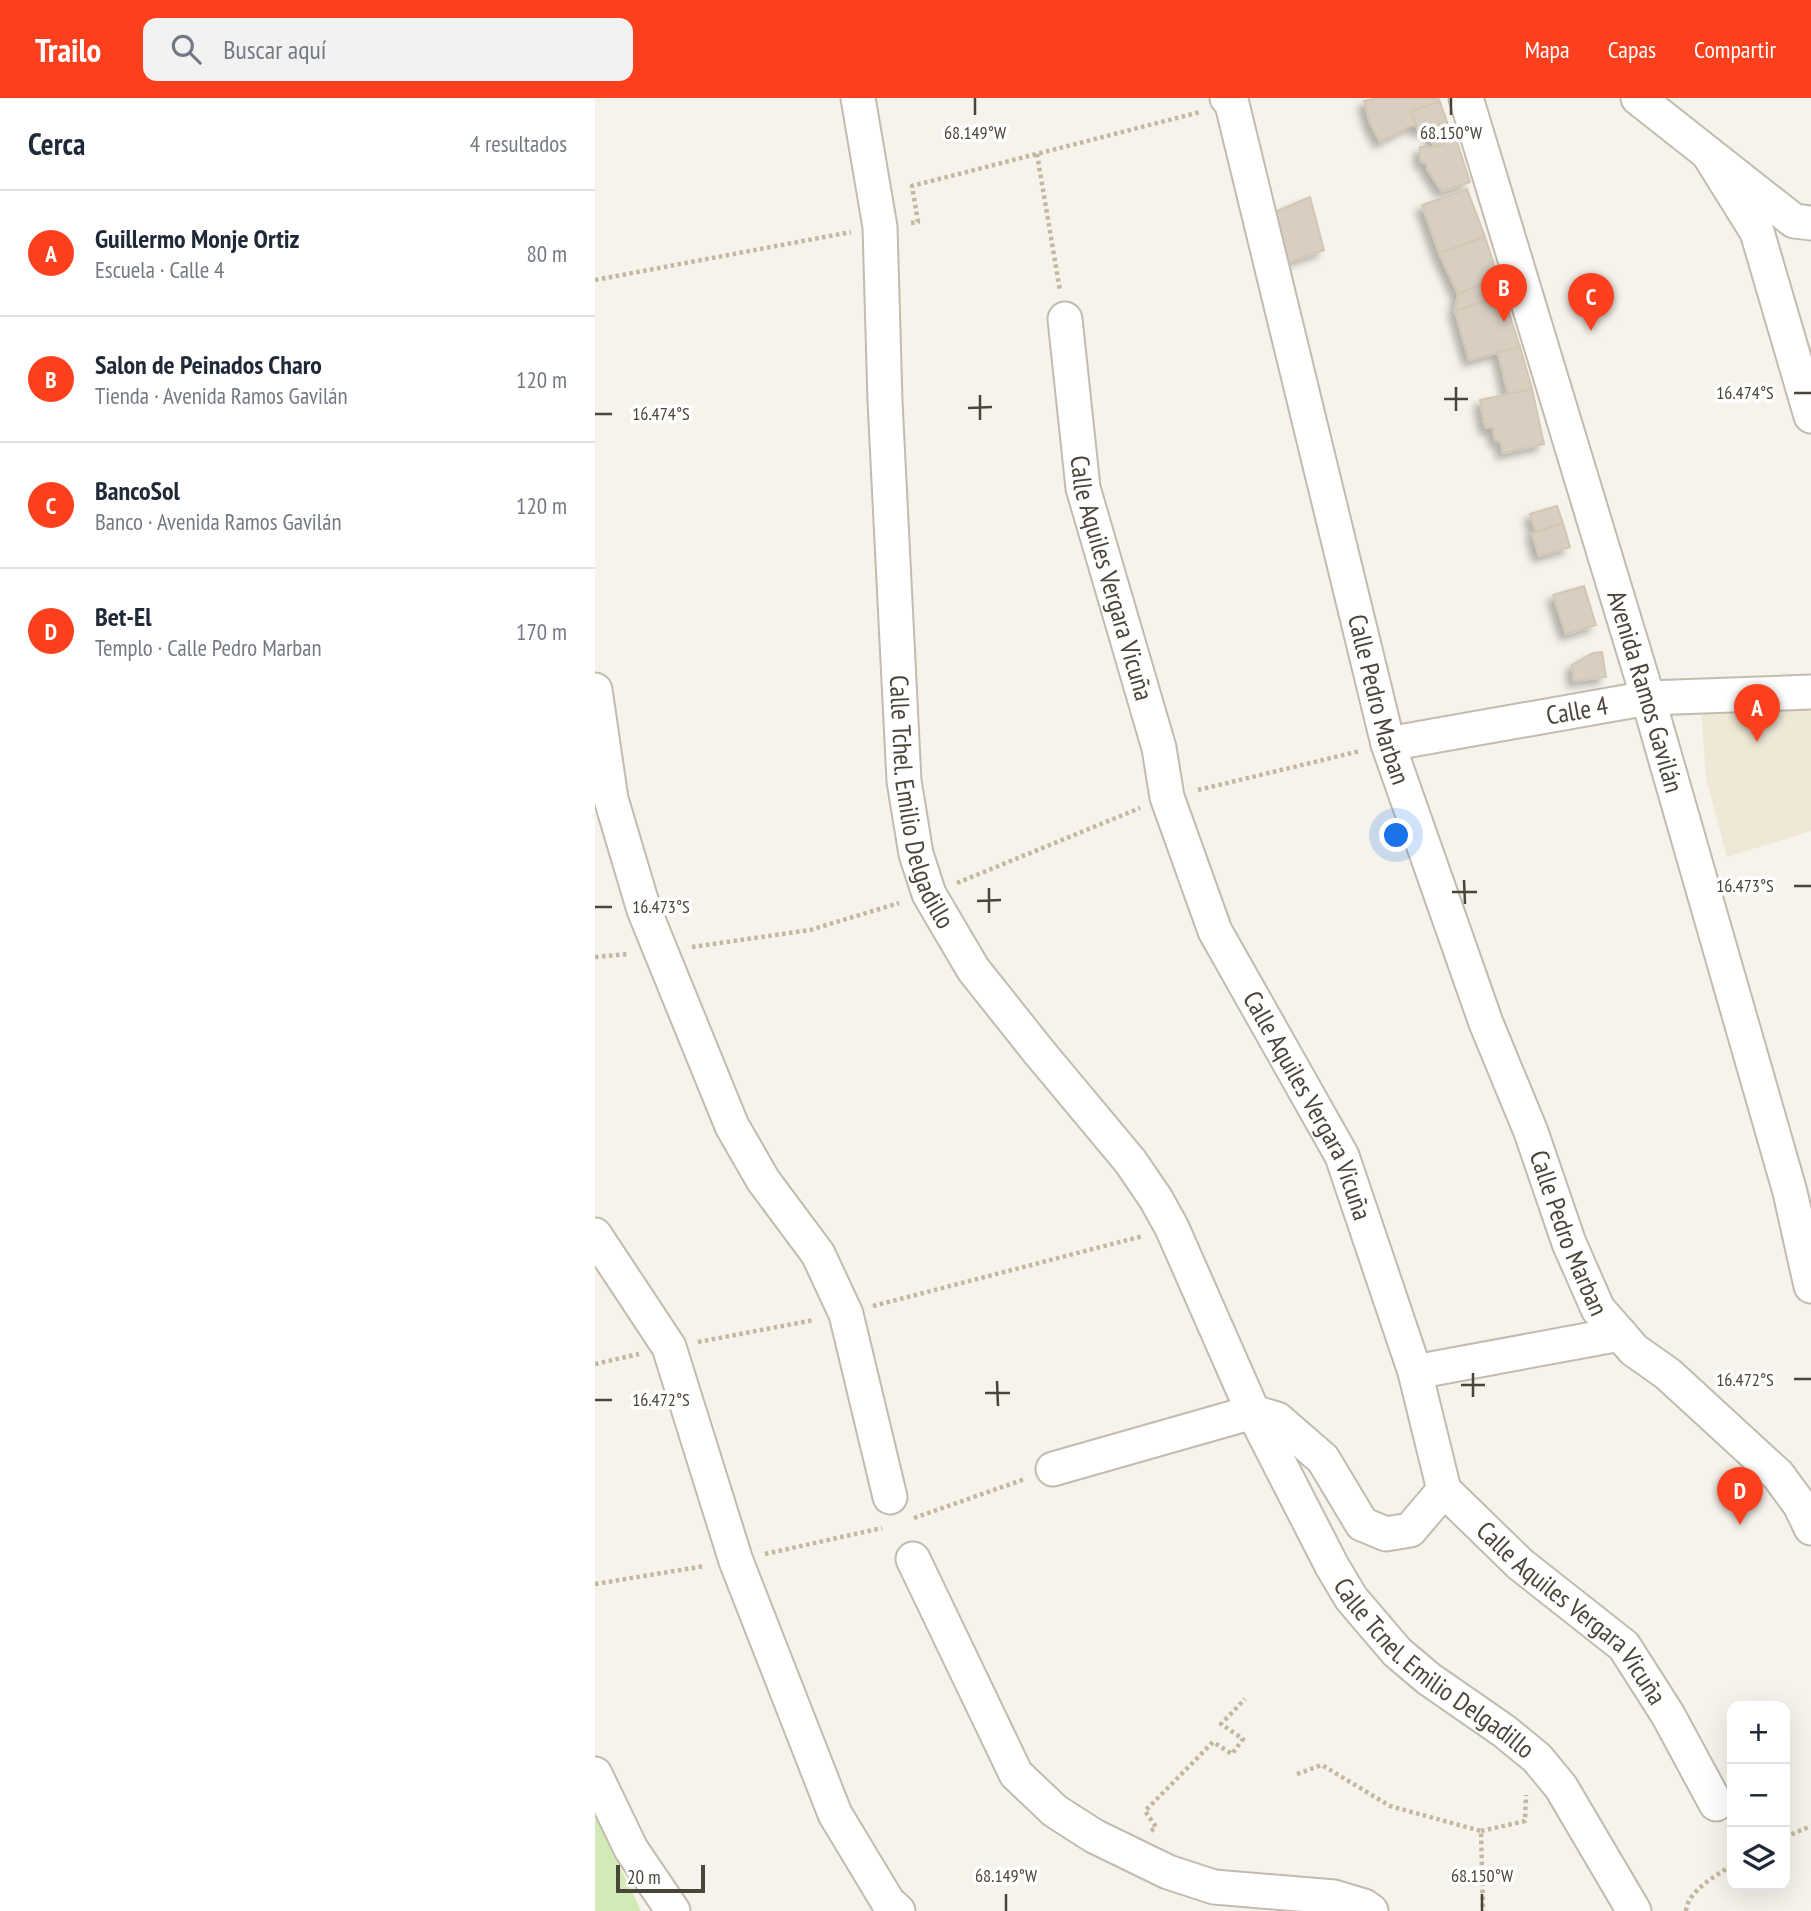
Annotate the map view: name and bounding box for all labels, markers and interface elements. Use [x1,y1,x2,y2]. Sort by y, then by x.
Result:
search box [143,18,633,81]
text: Trailo [35,28,101,71]
icon: search [167,30,205,68]
text: Buscar aquí [223,33,326,66]
text: Mapa [1525,34,1570,65]
text: Capas [1608,34,1656,65]
text: Compartir [1694,34,1776,65]
text: 68.149°W [944,121,1006,144]
text: 68.150°W [1420,121,1482,144]
text: Cerca [28,124,85,163]
text: 4 resultados [470,129,567,158]
text: Guillermo Monje Ortiz [95,222,300,255]
text: A [45,239,57,268]
text: 80 m [526,239,567,268]
text: Escuela · Calle 4 [95,255,224,284]
pin: B [1481,264,1527,322]
pin: C [1568,273,1614,331]
text: Salon de Peinados Charo [95,348,322,381]
text: B [45,365,57,394]
text: 120 m [516,365,567,394]
text: Tienda · Avenida Ramos Gavilán [95,381,348,410]
text: 16.474°S [1716,381,1774,404]
text: 16.474°S [632,402,690,425]
street label: Calle Aquiles Vergara Vicuña [1064,454,1161,704]
text: BancoSol [95,474,180,507]
text: C [46,491,56,520]
text: 120 m [516,491,567,520]
text: Banco · Avenida Ramos Gavilán [95,507,342,536]
street label: Avenida Ramos Gavilán [1600,586,1691,796]
text: Bet-El [95,600,151,633]
street label: Calle Pedro Marban [1341,611,1418,789]
text: D [45,617,57,646]
text: 170 m [516,617,567,646]
text: Templo · Calle Pedro Marban [95,633,322,662]
street label: Calle Tchel. Emilio Delgadillo [883,674,962,934]
pin: A [1734,684,1780,742]
street label: Calle 4 [1544,688,1611,732]
your location [1379,818,1413,852]
text: 16.473°S [1716,874,1774,897]
text: 16.473°S [632,895,690,918]
street label: Calle Aquiles Vergara Vicuña [1236,985,1379,1224]
street label: Calle Pedro Marban [1523,1146,1616,1321]
text: 16.472°S [1716,1368,1774,1391]
text: 16.472°S [632,1388,690,1411]
pin: D [1717,1467,1763,1525]
street label: Calle Aquiles Vergara Vicuña [1470,1514,1674,1711]
street label: Calle Tcnel. Emilio Delgadillo [1327,1572,1542,1765]
map controls [1727,1701,1790,1890]
button: + [1727,1701,1790,1764]
button: − [1727,1764,1790,1827]
button: layers [1727,1827,1790,1890]
scale bar [616,1862,705,1894]
text: 68.149°W [975,1864,1037,1887]
text: 68.150°W [1451,1864,1513,1887]
text: 20 m [627,1865,661,1889]

